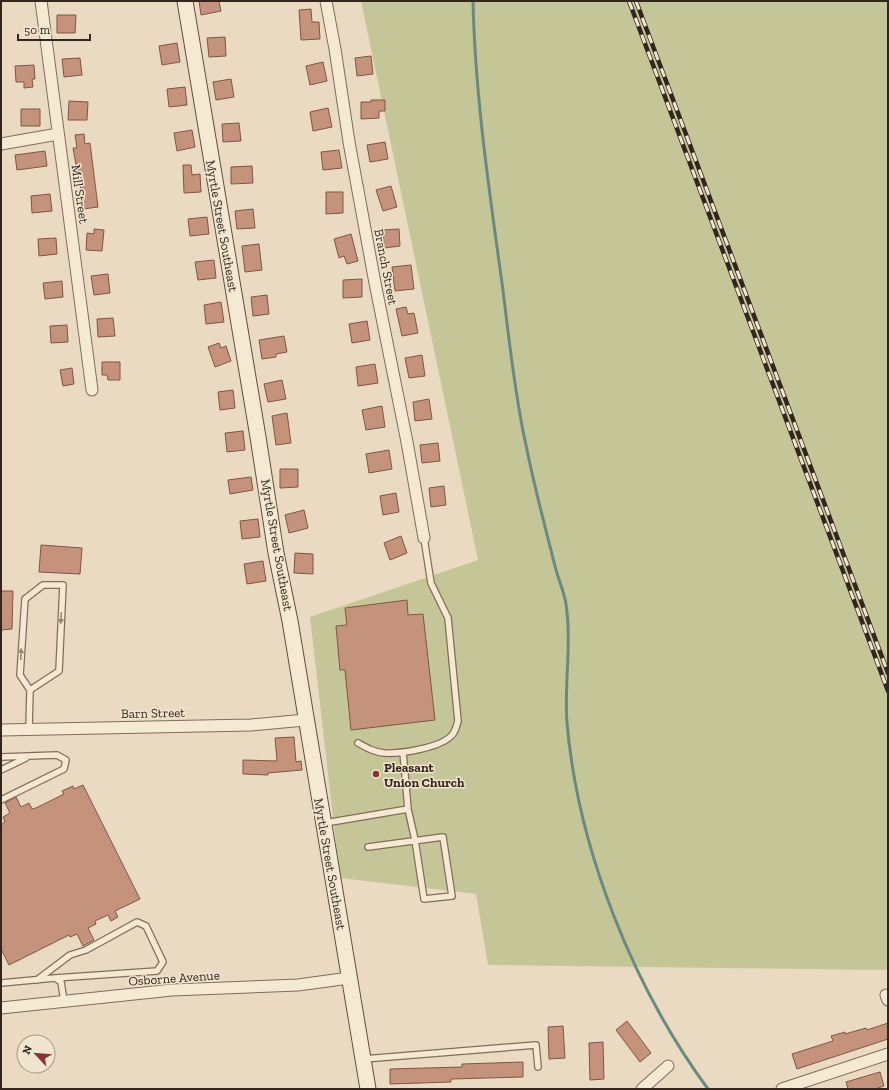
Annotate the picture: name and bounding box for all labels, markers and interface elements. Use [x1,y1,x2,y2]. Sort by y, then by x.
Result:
scale bar [18,16,90,42]
text: 50 m [24,23,51,37]
street label: Myrtle Street Southeast [203,159,241,293]
street label: Mill Street [68,164,92,225]
street label: Branch Street [371,228,401,307]
street label: Myrtle Street Southeast [258,478,296,612]
one-way arrow [58,612,64,625]
one-way arrow [18,648,25,660]
street label: Barn Street [121,705,185,721]
place label: Pleasant Union Church [384,760,465,790]
marker: Pleasant Union Church [371,769,381,779]
street label: Myrtle Street Southeast [311,797,349,931]
street label: Osborne Avenue [128,967,220,989]
north arrow [16,1034,56,1074]
text: N [20,1043,35,1056]

